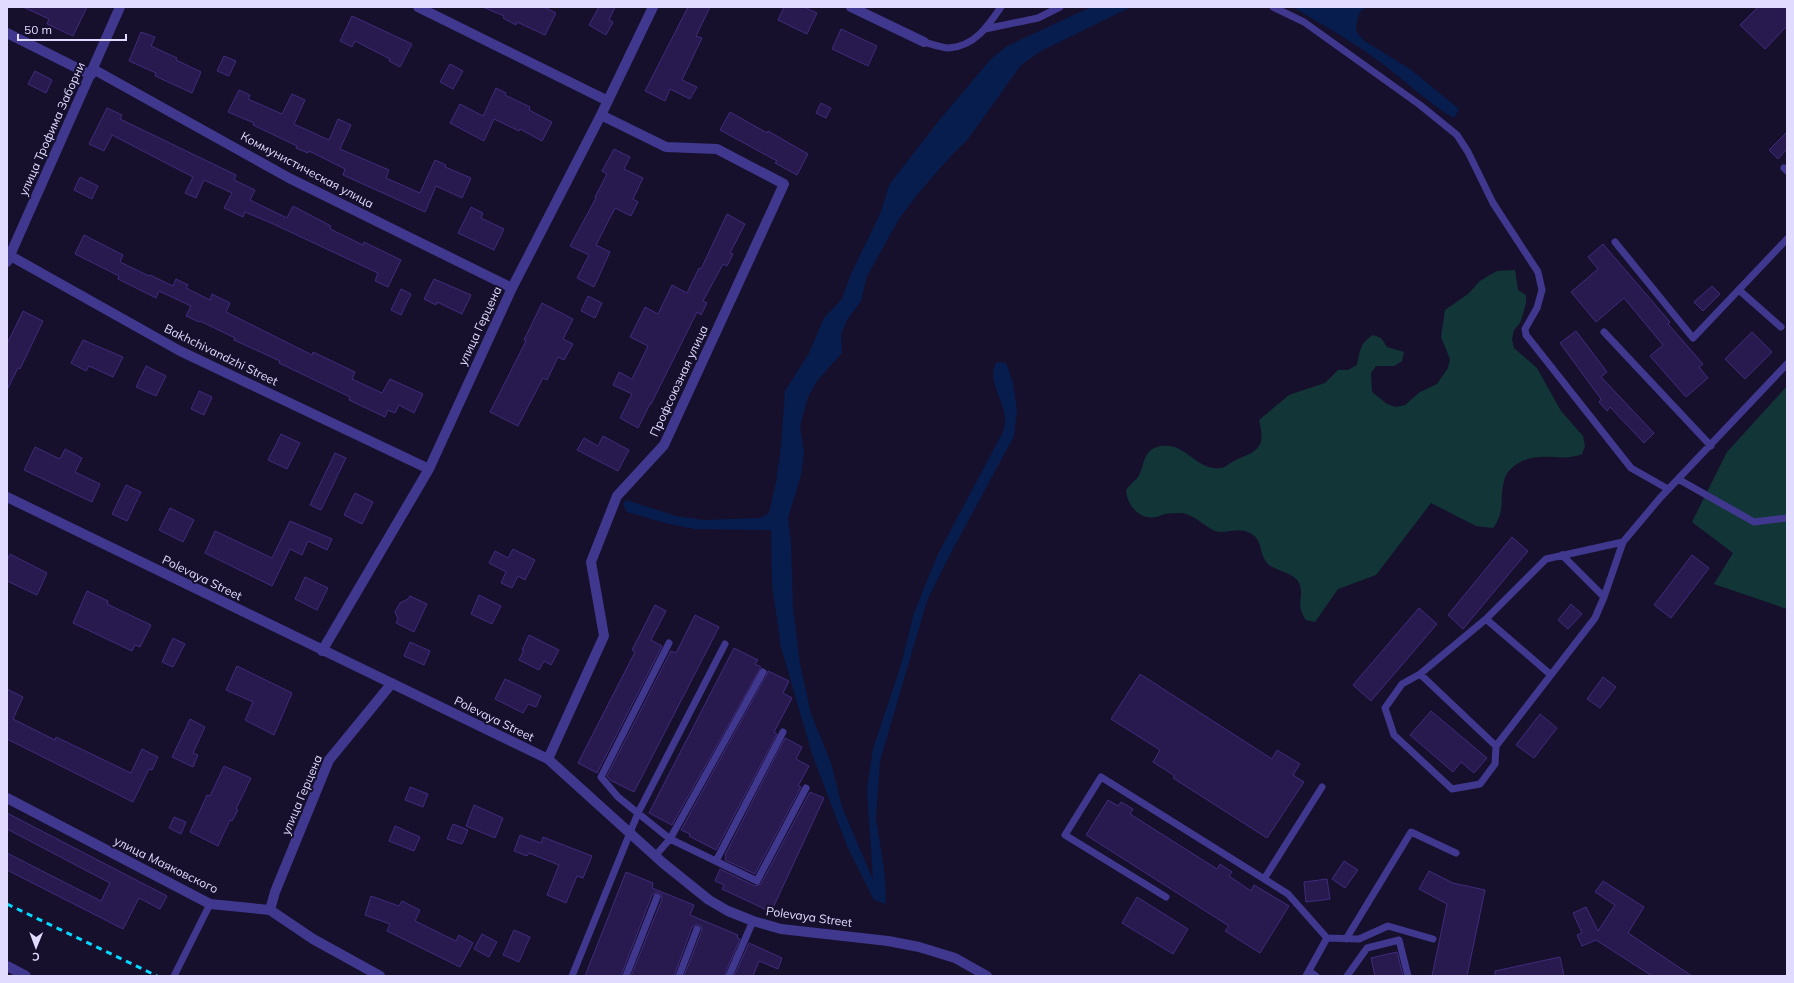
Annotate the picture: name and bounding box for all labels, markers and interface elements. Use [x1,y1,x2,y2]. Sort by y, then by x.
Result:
scale bar [18,16,126,42]
text: 50 m [24,22,52,37]
street label: улица Трофима Заборни [15,60,88,198]
street label: Коммунистическая улица [238,128,376,211]
street label: улица Герцена [455,284,504,368]
street label: Bakhchivandzhi Street [162,321,280,389]
street label: Профсоюзная улица [646,323,711,439]
street label: Polevaya Street [160,552,245,603]
street label: Polevaya Street [452,693,537,744]
street label: улица Герцена [278,752,325,837]
street label: улица Маяковского [112,833,221,896]
street label: Polevaya Street [765,903,853,930]
north arrow [16,927,56,967]
text: С [31,950,40,964]

